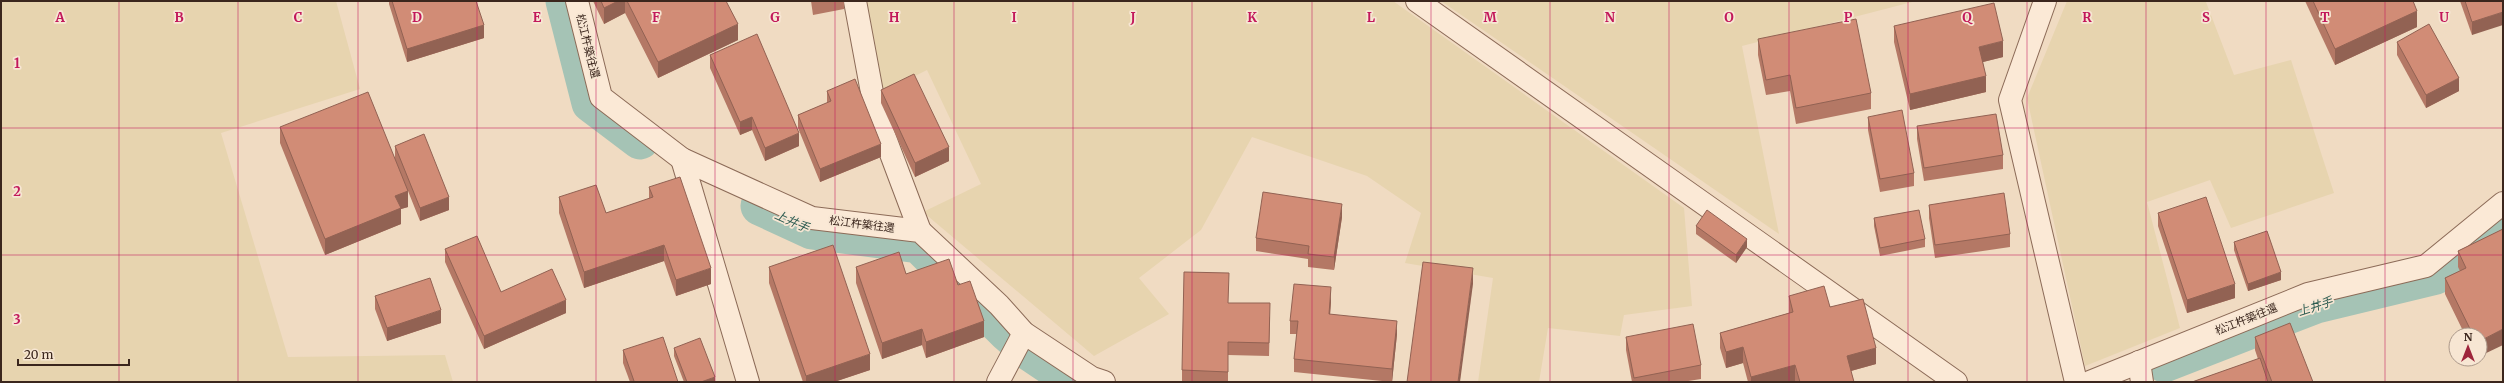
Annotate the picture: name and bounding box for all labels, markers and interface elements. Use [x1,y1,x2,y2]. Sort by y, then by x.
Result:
text: A [54,9,65,26]
text: B [174,9,184,26]
text: C [294,9,303,26]
text: D [412,9,422,26]
text: E [533,9,542,26]
text: F [652,9,660,26]
text: G [770,9,780,26]
text: H [889,9,900,26]
text: I [1011,9,1017,26]
text: J [1129,9,1136,26]
text: K [1247,9,1257,26]
text: L [1367,9,1376,26]
text: M [1483,9,1497,26]
text: N [1605,9,1616,26]
text: O [1724,9,1734,26]
text: P [1844,9,1853,26]
text: Q [1962,9,1973,26]
text: R [2082,9,2092,26]
text: S [2202,9,2210,26]
text: T [2320,9,2330,26]
text: U [2439,9,2449,26]
street label: 松江杵築往還 [573,12,603,80]
text: 1 [14,55,20,72]
text: 2 [13,183,21,200]
water label: 上井手 [772,207,812,236]
street label: 松江杵築往還 [828,213,896,235]
water label: 上井手 [2296,293,2335,319]
street label: 松江杵築往還 [2213,300,2279,338]
text: 3 [13,311,21,328]
north arrow [2448,327,2488,367]
text: N [2464,330,2473,344]
scale bar [18,341,129,367]
text: 20 m [24,347,53,362]

